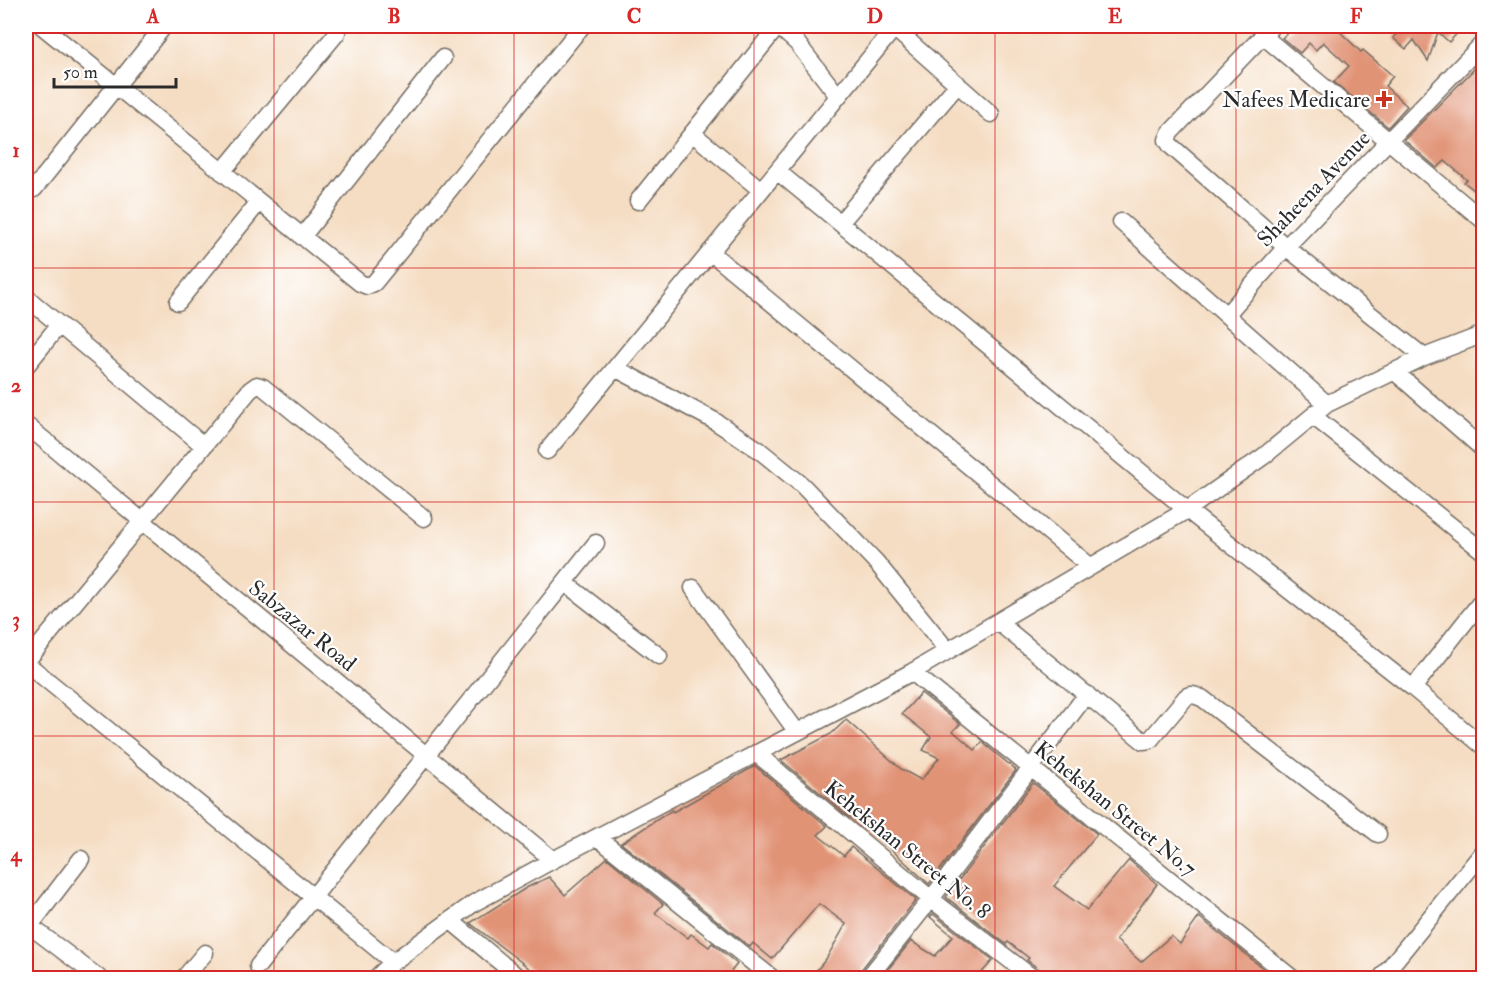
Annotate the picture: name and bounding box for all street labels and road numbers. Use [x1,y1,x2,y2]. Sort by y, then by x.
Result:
street label: Shaheena Avenue [1251,124,1376,253]
street label: Sabzazar Road [243,574,362,678]
street label: Kehekshan Street No.7 [1029,735,1202,883]
street label: Kehekshan Street No. 8 [818,774,996,925]

